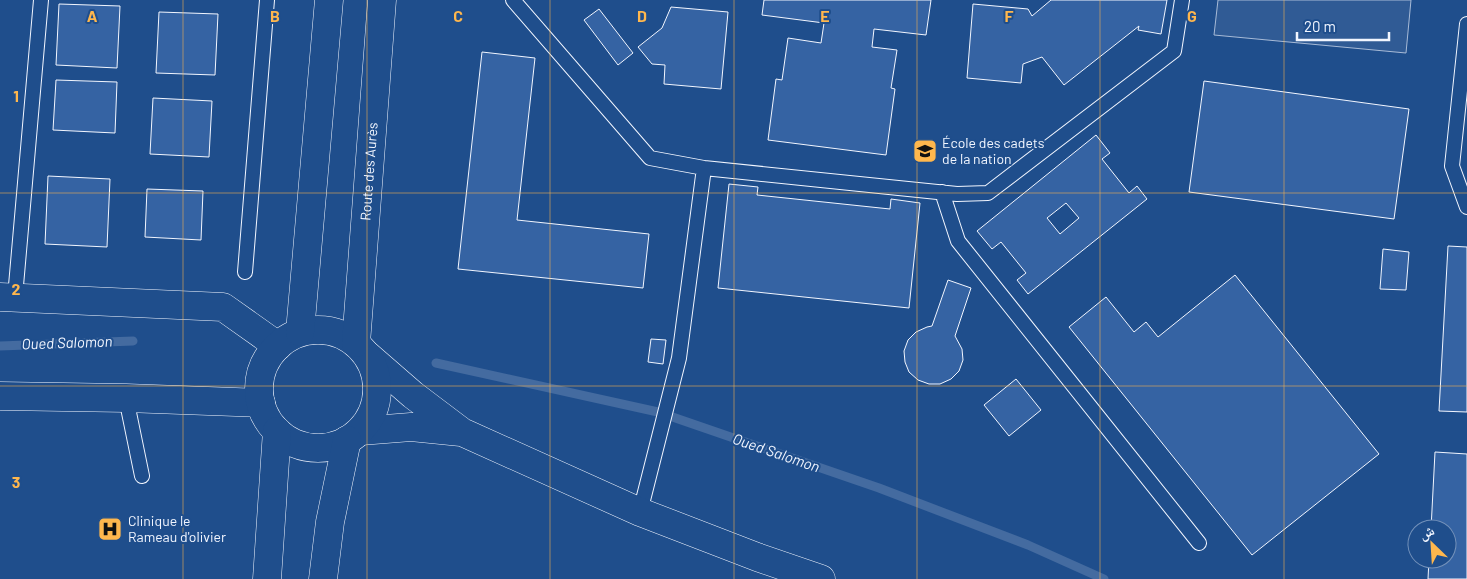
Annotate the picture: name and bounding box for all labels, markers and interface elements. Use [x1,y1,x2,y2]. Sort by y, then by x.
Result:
text: A [87,6,98,25]
text: B [270,6,280,25]
text: C [453,6,463,25]
text: D [637,6,647,25]
text: E [820,6,830,25]
text: F [1005,6,1014,25]
text: G [1187,6,1197,25]
scale bar [1297,10,1390,42]
text: 20 m [1304,17,1336,35]
text: 1 [13,86,19,105]
street label: Route des Aurès [356,121,381,221]
place label: École des cadets de la nation [942,134,1045,167]
school or university icon: École des cadets de la nation [912,138,938,164]
text: 2 [12,279,21,298]
water label: Oued Salomon [21,331,113,353]
water label: Oued Salomon [730,429,822,475]
text: 3 [12,472,20,491]
place label: Clinique le Rameau d'olivier [128,512,226,545]
hospital icon: Clinique le Rameau d'olivier [97,516,123,542]
north arrow [1407,519,1457,569]
text: ش [1416,521,1437,544]

